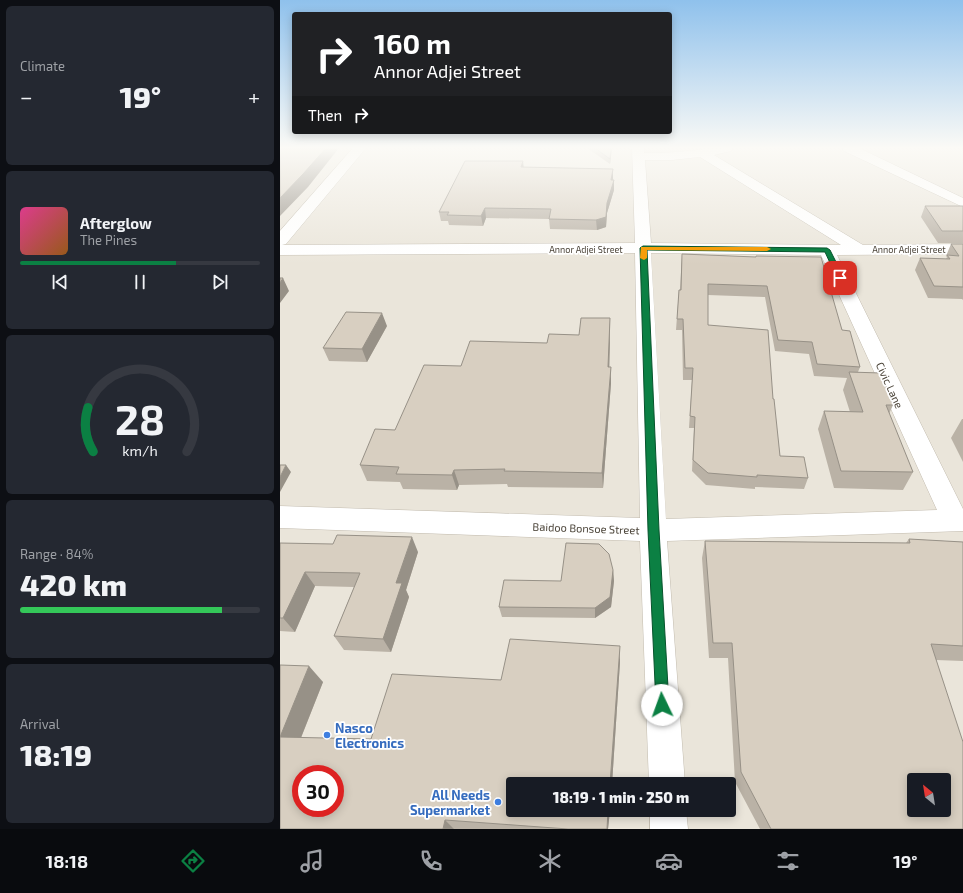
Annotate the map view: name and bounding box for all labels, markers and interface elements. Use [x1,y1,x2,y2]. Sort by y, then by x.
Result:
text: 160 m [374,26,451,60]
icon: right [308,28,360,80]
text: Climate [20,58,65,74]
text: Annor Adjei Street [374,60,521,82]
text: 19° [120,78,161,114]
text: − [20,83,33,109]
text: + [248,83,260,109]
icon: right [350,104,372,126]
text: Then [308,106,342,124]
text: Afterglow [80,214,152,232]
text: The Pines [80,232,137,248]
street label: Annor Adjei Street [549,244,623,255]
street label: Annor Adjei Street [872,244,946,255]
pin [823,261,857,295]
icon: arrive [829,267,851,289]
icon: previous [49,271,71,293]
icon: pause [129,271,151,293]
icon: next [209,271,231,293]
street label: Civic Lane [874,360,906,410]
text: 28 [115,393,165,443]
text: km/h [122,442,158,459]
street label: Baidoo Bonsoe Street [532,520,640,536]
text: Range · 84% [20,546,93,562]
text: 420 km [20,566,127,602]
position arrow [641,684,683,726]
text: Arrival [20,716,60,732]
place label: Nasco Electronics [335,720,404,751]
marker: Nasco Electronics [322,730,332,740]
text: 18:19 [20,736,92,772]
speed limit sign: 30 [292,765,344,817]
north arrow [907,773,951,817]
map controls [907,773,951,817]
place label: All Needs Supermarket [410,787,491,818]
text: 18:19 · 1 min · 250 m [553,788,689,806]
marker: All Needs Supermarket [493,797,503,807]
icon: directions [179,847,207,875]
icon: music [298,847,326,875]
icon: phone [417,847,445,875]
icon: climate [536,847,564,875]
icon: car [655,847,683,875]
icon: filters [774,847,802,875]
text: 18:18 [45,850,88,872]
text: 19° [893,850,917,872]

